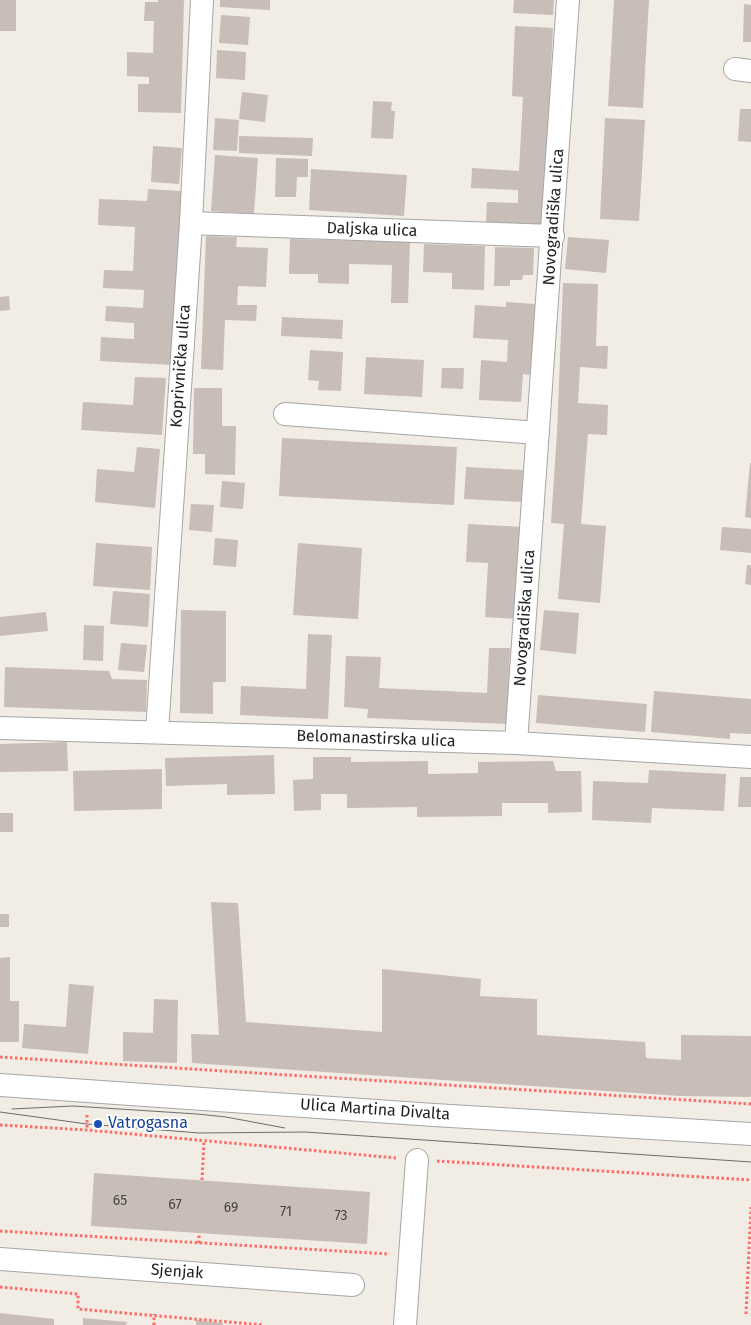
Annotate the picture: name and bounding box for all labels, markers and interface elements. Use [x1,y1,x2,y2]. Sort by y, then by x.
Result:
street label: Novogradiška ulica [540,148,568,286]
street label: Daljska ulica [326,219,418,241]
street label: Koprivnička ulica [167,304,195,428]
street label: Novogradiška ulica [511,549,539,687]
street label: Belomanastirska ulica [296,727,456,751]
street label: Ulica Martina Divalta [299,1095,451,1125]
place label: Vatrogasna [108,1114,188,1134]
marker: Vatrogasna [92,1118,104,1130]
house number: 65 [113,1193,127,1209]
house number: 67 [168,1197,182,1213]
house number: 69 [224,1200,238,1216]
house number: 71 [280,1204,292,1220]
house number: 73 [334,1208,348,1224]
street label: Sjenjak [150,1261,204,1283]

